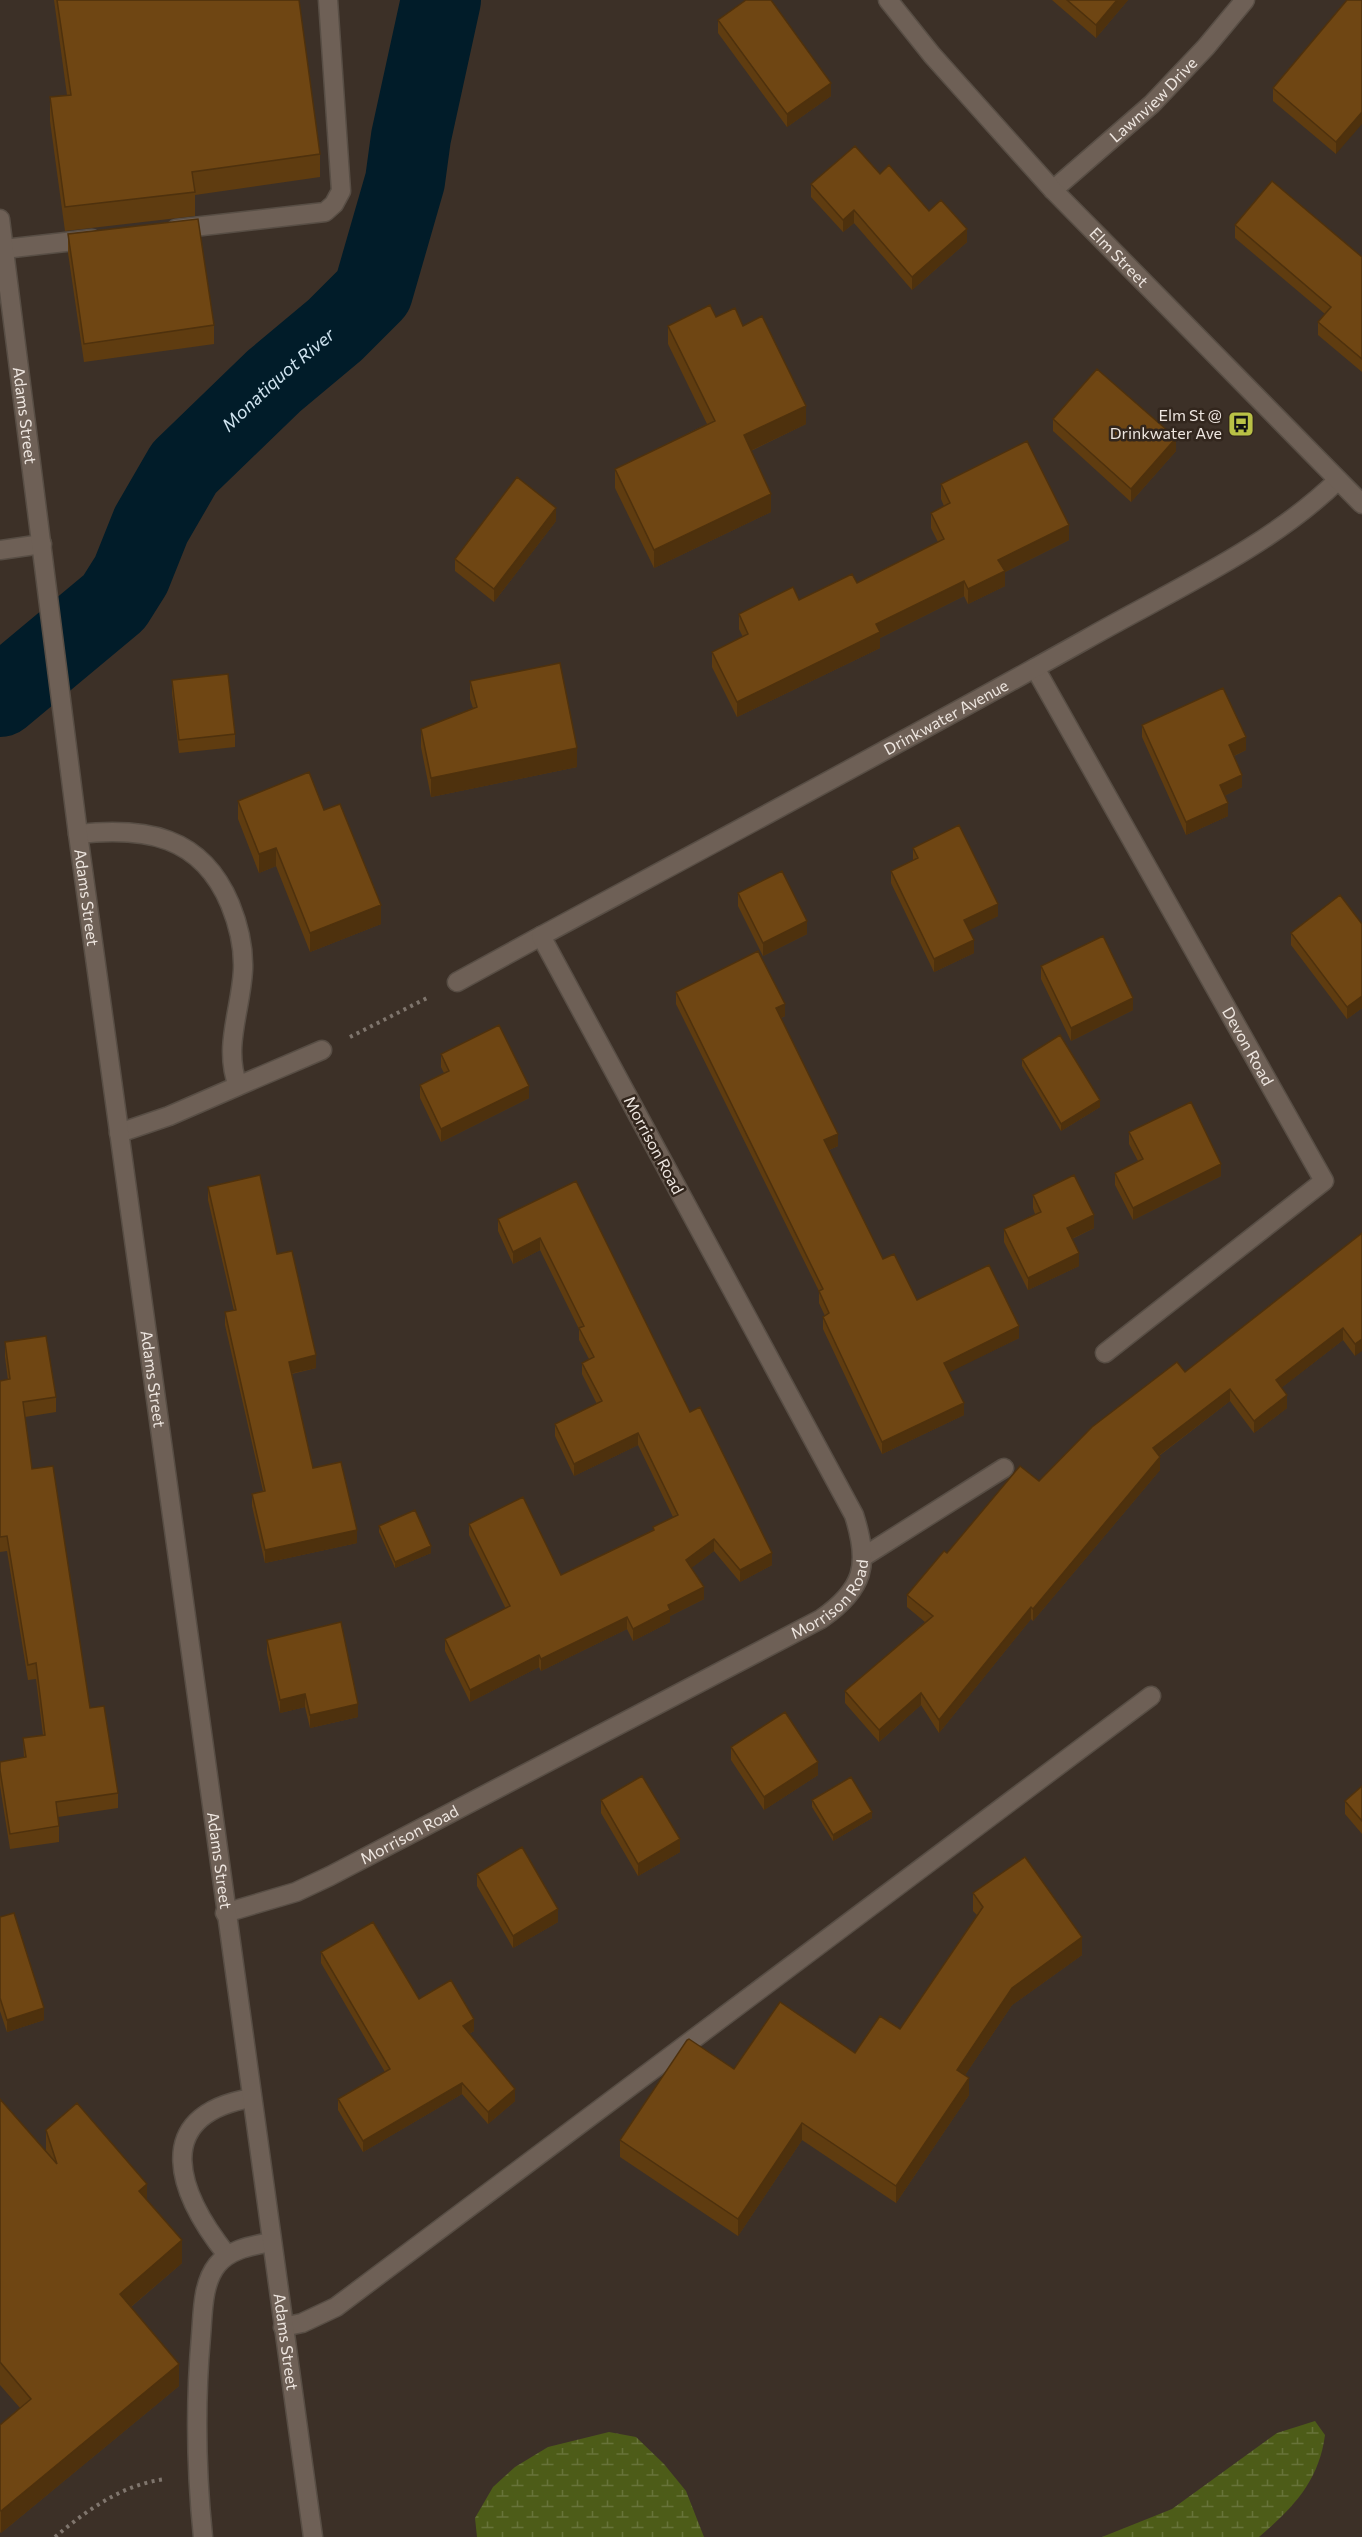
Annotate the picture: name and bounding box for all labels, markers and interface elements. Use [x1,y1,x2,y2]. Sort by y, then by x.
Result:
street label: Lawnview Drive [1105,53,1201,146]
street label: Elm Street [1086,223,1153,291]
water label: Monatiquot River [217,323,339,436]
street label: Adams Street [10,366,41,466]
place label: Elm St @ Drinkwater Ave [1110,405,1222,442]
bus stop icon: Elm St @ Drinkwater Ave [1226,409,1256,439]
street label: Drinkwater Avenue [880,675,1011,758]
street label: Adams Street [71,848,103,948]
street label: Devon Road [1219,1003,1278,1089]
street label: Morrison Road [621,1093,688,1197]
street label: Adams Street [138,1329,170,1429]
street label: Morrison Road [787,1558,871,1642]
street label: Morrison Road [357,1801,461,1868]
street label: Adams Street [204,1810,236,1911]
street label: Adams Street [270,2292,303,2392]

